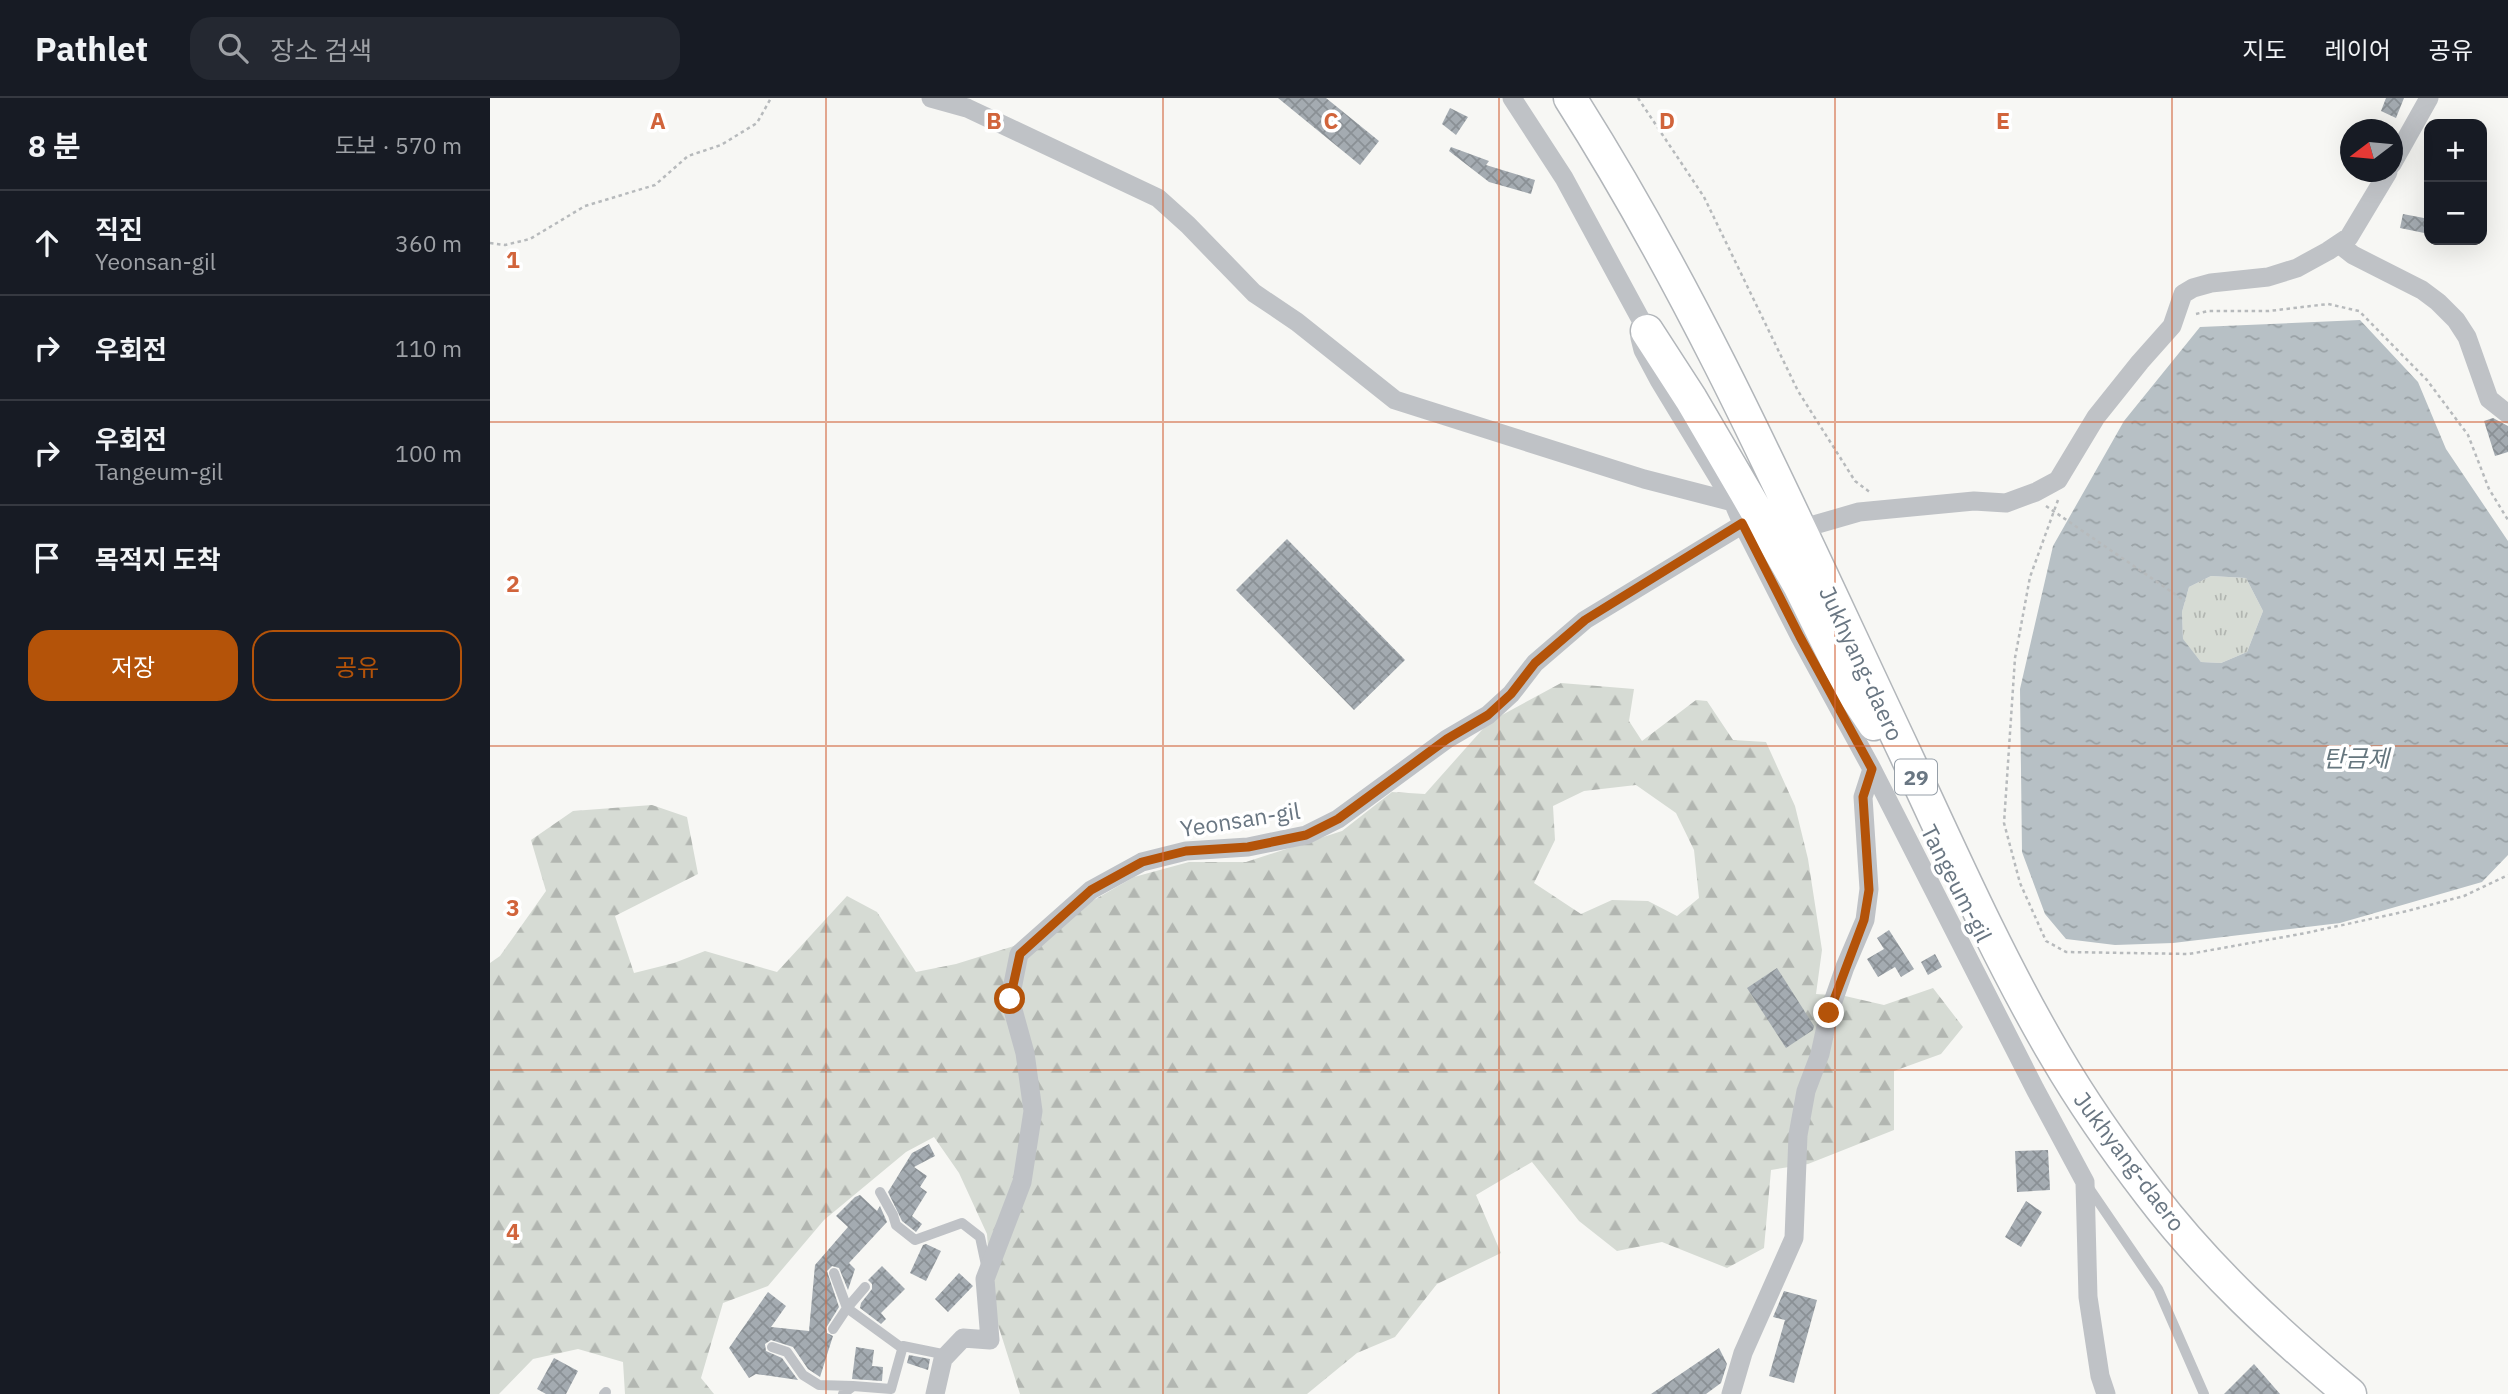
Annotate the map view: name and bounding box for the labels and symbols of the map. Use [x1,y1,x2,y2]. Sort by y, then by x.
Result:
text: A [650,105,666,135]
text: B [986,105,1002,135]
text: C [1324,105,1339,135]
text: D [1659,105,1675,135]
text: E [1996,105,2010,135]
north arrow [2340,119,2403,182]
text: 1 [506,244,520,274]
text: 2 [506,568,520,598]
street label: Jukhyang-daero [1813,581,1911,745]
water label: 탄금제 [2323,742,2392,774]
road number: 29 [1895,760,1937,794]
street label: Yeonsan-gil [1178,795,1302,843]
street label: Tangeum-gil [1915,819,1999,947]
text: 3 [506,892,520,922]
route start [994,983,1025,1014]
route end [1813,997,1844,1028]
street label: Jukhyang-daero [2068,1085,2192,1237]
text: 4 [506,1216,520,1246]

